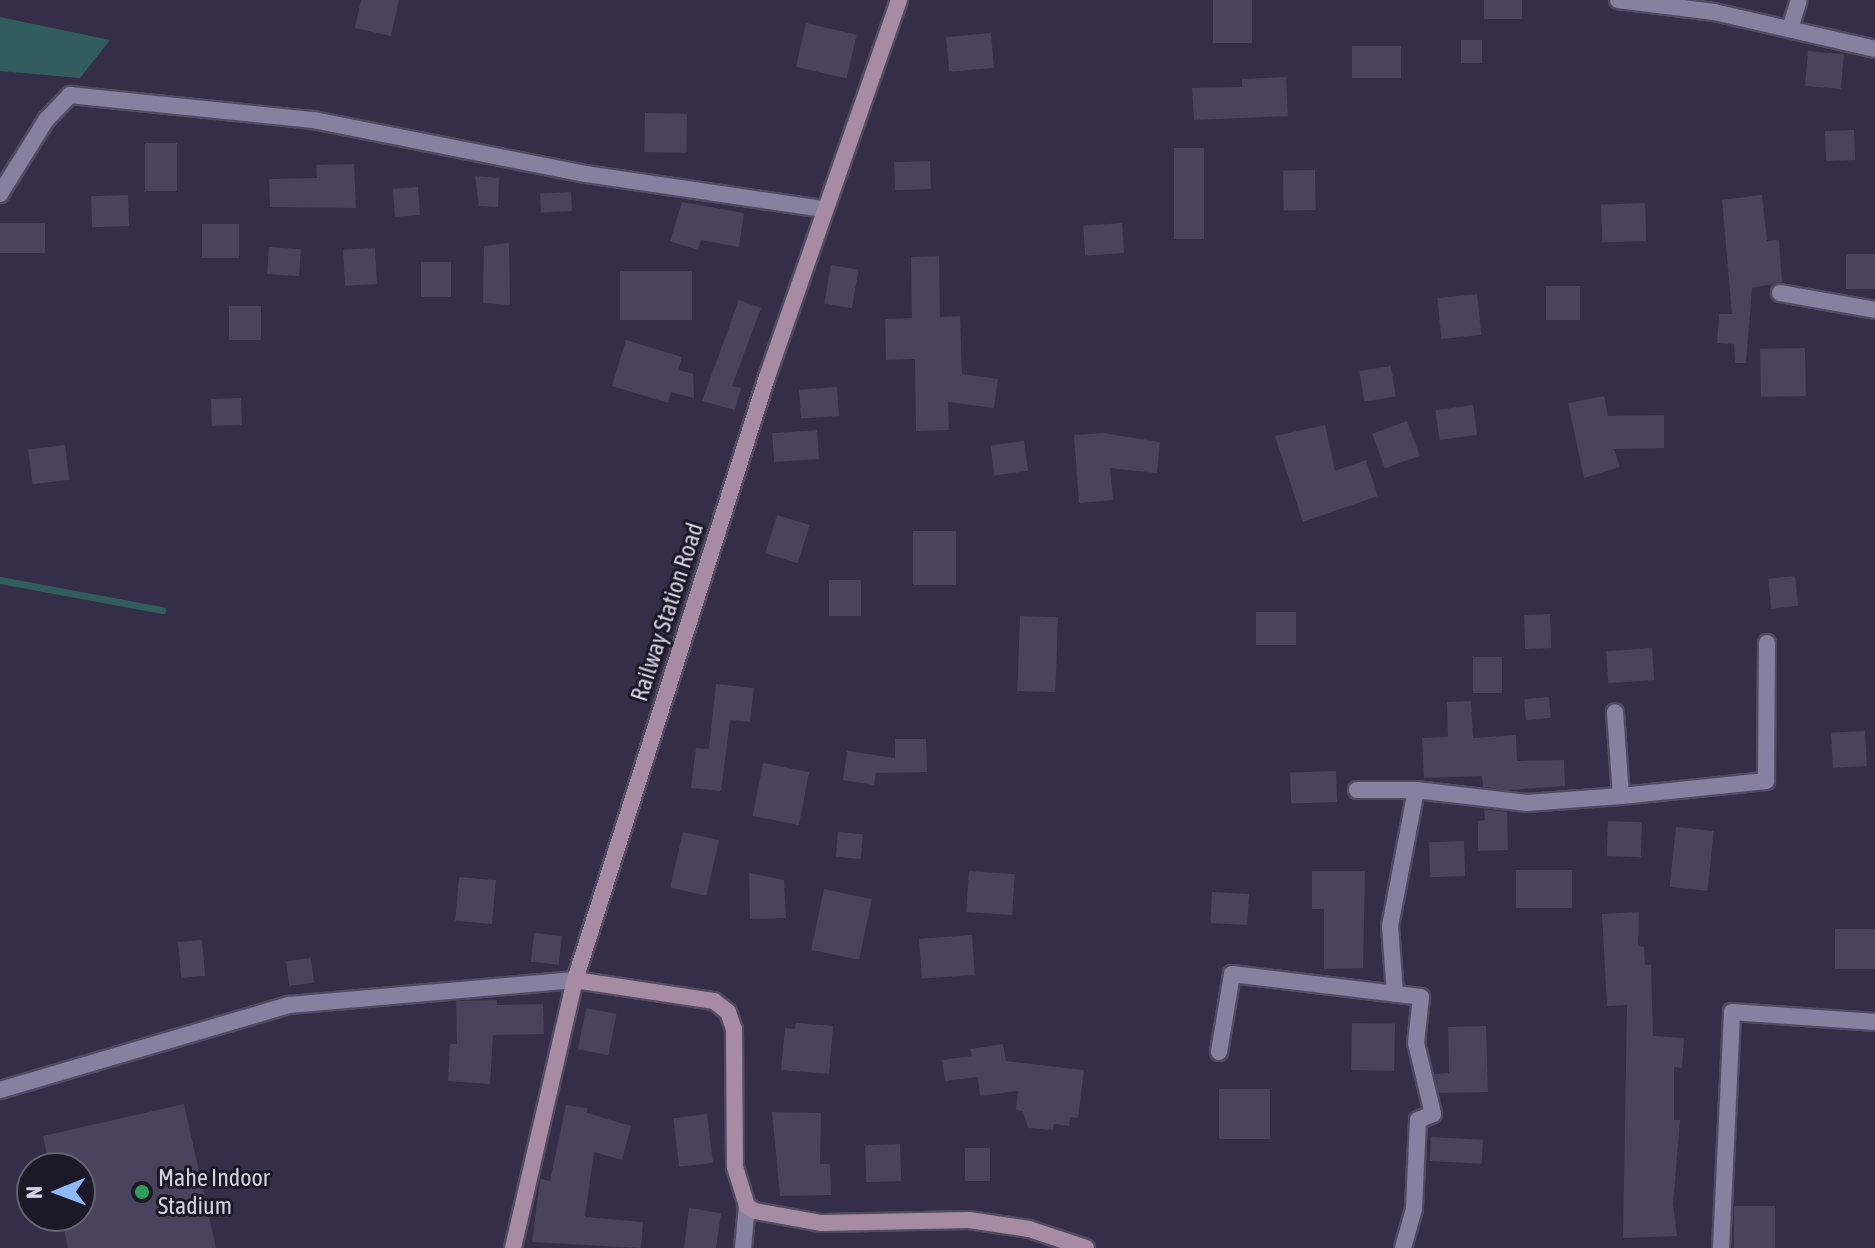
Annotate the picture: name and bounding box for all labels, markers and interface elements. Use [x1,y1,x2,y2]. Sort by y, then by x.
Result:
street label: Railway Station Road [625,519,709,705]
north arrow [16,1152,96,1232]
place label: Mahe Indoor Stadium [158,1164,270,1220]
marker: Mahe Indoor Stadium [133,1183,151,1201]
text: N [21,1186,47,1199]

